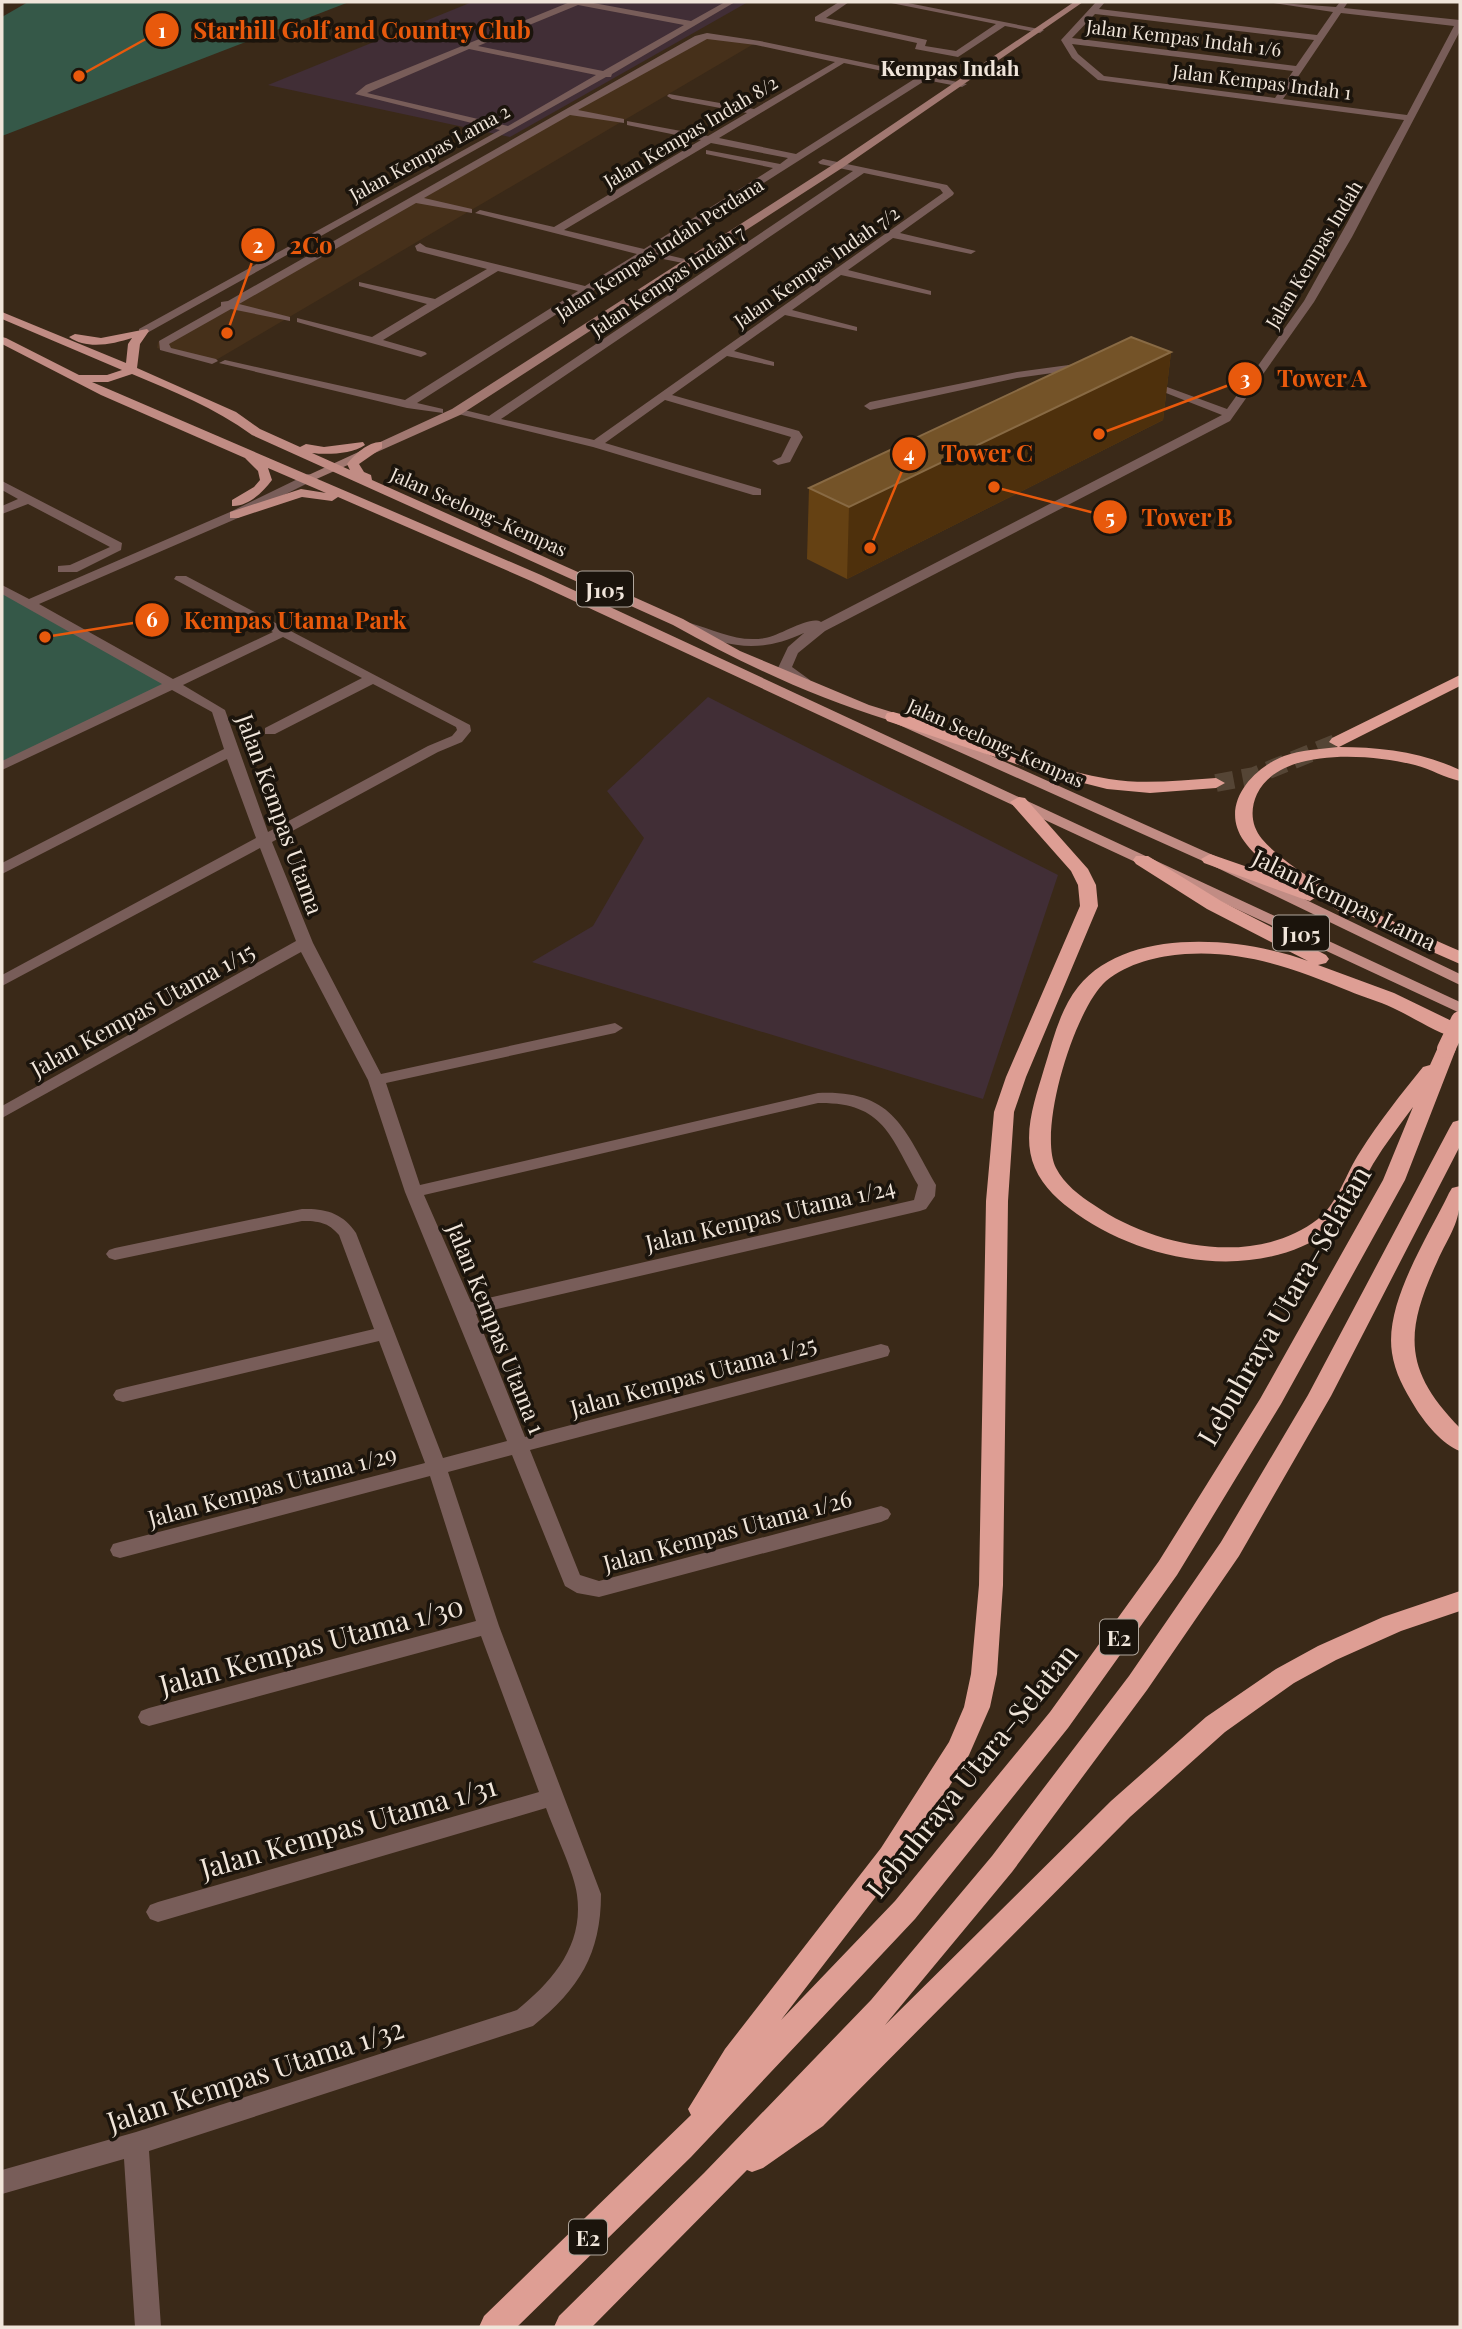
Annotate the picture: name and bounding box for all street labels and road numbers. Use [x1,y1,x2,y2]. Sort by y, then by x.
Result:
street label: Jalan Kempas Indah 1/6 [1084,12,1283,62]
street label: Jalan Kempas Indah 1 [1170,57,1353,105]
street label: Jalan Kempas Indah 8/2 [597,69,782,194]
street label: Jalan Kempas Lama 2 [343,97,514,207]
street label: Jalan Kempas Indah Perdana [549,171,768,326]
street label: Jalan Kempas Indah [1258,175,1367,334]
street label: Jalan Kempas Indah 7/2 [727,199,904,334]
street label: Jalan Kempas Indah 7 [584,219,749,342]
street label: Jalan Seelong–Kempas [386,460,572,562]
road number: J105 [577,572,633,606]
street label: Jalan Seelong–Kempas [903,691,1089,793]
street label: Jalan Kempas Utama [230,709,332,919]
street label: Jalan Kempas Lama [1247,841,1442,957]
road number: J105 [1273,916,1329,950]
street label: Jalan Kempas Utama 1/15 [24,935,259,1084]
street label: Lebuhraya Utara–Selatan [1188,1158,1378,1451]
street label: Jalan Kempas Utama 1/24 [641,1170,898,1258]
street label: Jalan Kempas Utama 1 [440,1217,554,1439]
street label: Jalan Kempas Utama 1/25 [565,1327,820,1423]
street label: Jalan Kempas Utama 1/29 [143,1437,400,1533]
street label: Jalan Kempas Utama 1/26 [598,1482,855,1578]
street label: Jalan Kempas Utama 1/30 [154,1586,467,1703]
road number: E2 [1100,1620,1138,1654]
street label: Lebuhraya Utara–Selatan [857,1635,1085,1905]
street label: Jalan Kempas Utama 1/31 [195,1766,501,1886]
street label: Jalan Kempas Utama 1/32 [101,2009,408,2140]
road number: E2 [569,2220,607,2254]

